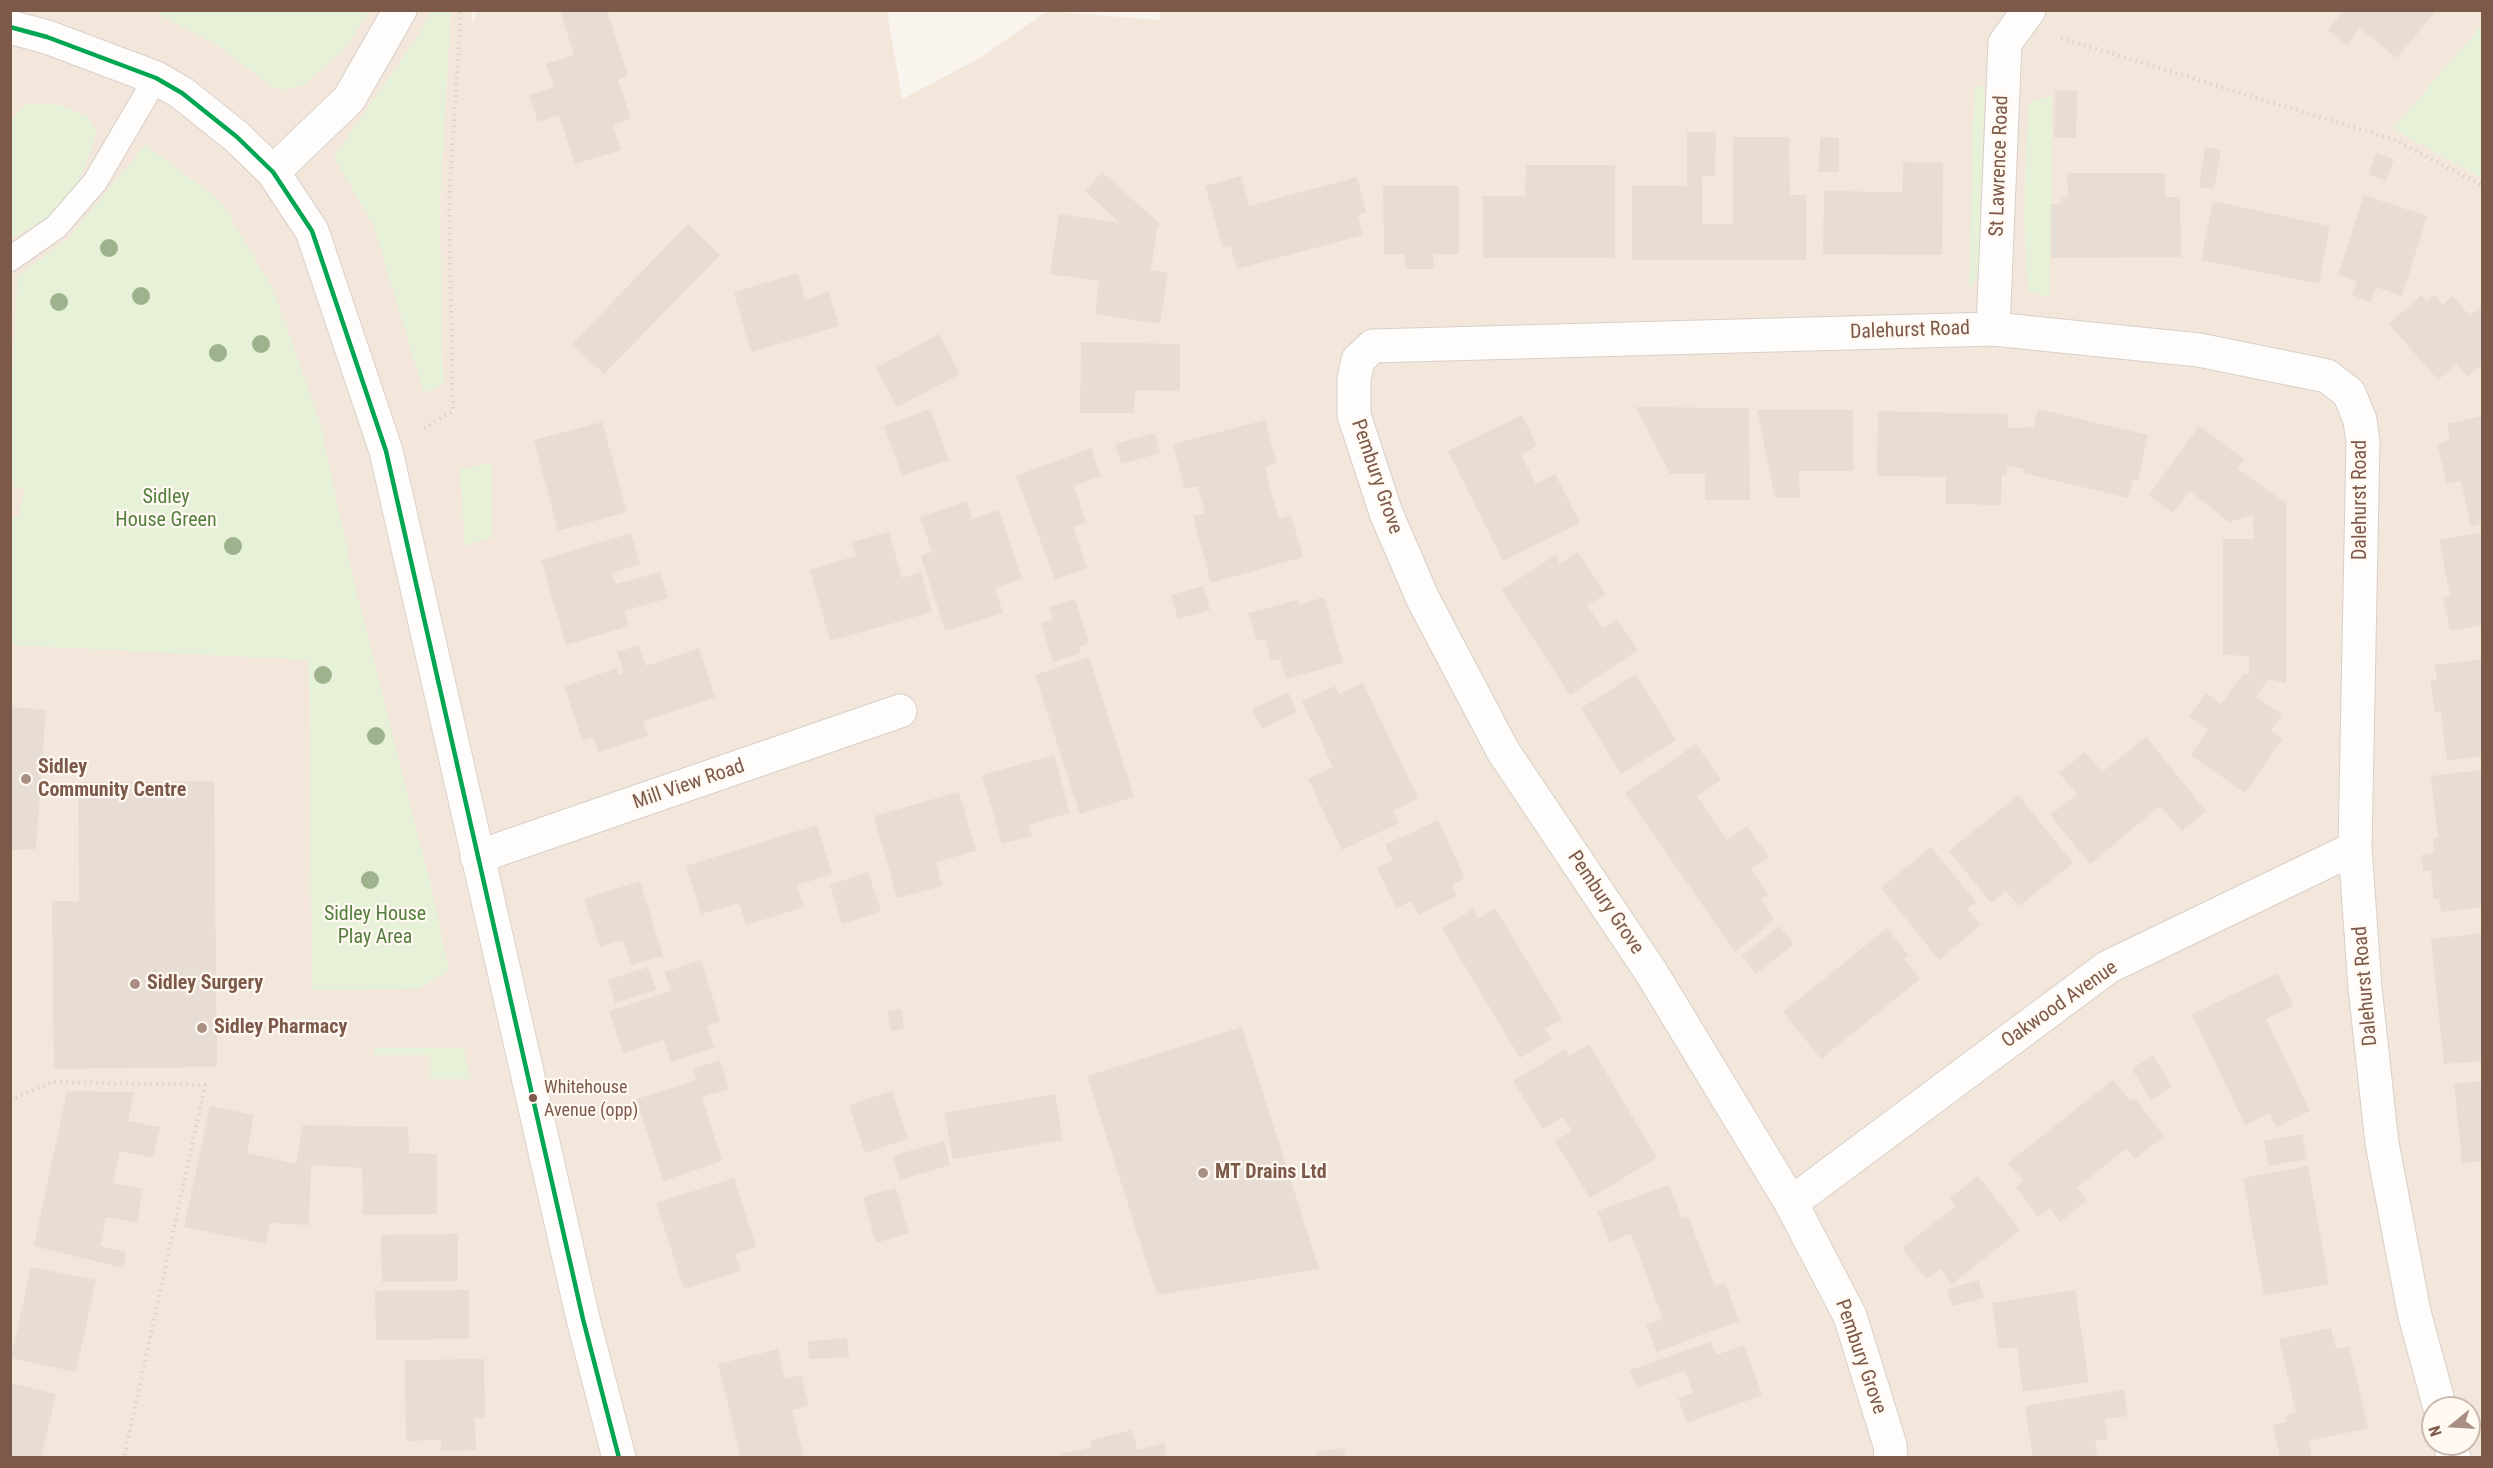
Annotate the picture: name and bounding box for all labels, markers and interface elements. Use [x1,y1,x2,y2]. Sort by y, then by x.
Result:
street label: St Lawrence Road [1986,95,2014,237]
street label: Dalehurst Road [1850,317,1970,345]
street label: Pembury Grove [1345,417,1407,537]
street label: Dalehurst Road [2349,440,2373,560]
park label: Sidley House Green [115,486,217,533]
street label: Mill View Road [630,755,748,815]
place label: Sidley Community Centre [38,756,186,803]
marker: Sidley Community Centre [19,772,33,786]
street label: Pembury Grove [1562,847,1648,959]
park label: Sidley House Play Area [324,903,426,950]
street label: Dalehurst Road [2349,925,2383,1047]
street label: Oakwood Avenue [1998,956,2122,1054]
place label: Sidley Surgery [147,972,263,996]
marker: Sidley Surgery [128,977,142,991]
place label: Sidley Pharmacy [214,1016,347,1040]
marker: Sidley Pharmacy [195,1021,209,1035]
place label: Whitehouse Avenue (opp) [544,1077,638,1120]
marker: Whitehouse Avenue (opp) [527,1092,539,1104]
place label: MT Drains Ltd [1215,1161,1327,1185]
marker: MT Drains Ltd [1196,1166,1210,1180]
street label: Pembury Grove [1829,1297,1891,1417]
north arrow [2421,1396,2481,1456]
text: N [2425,1424,2446,1439]

